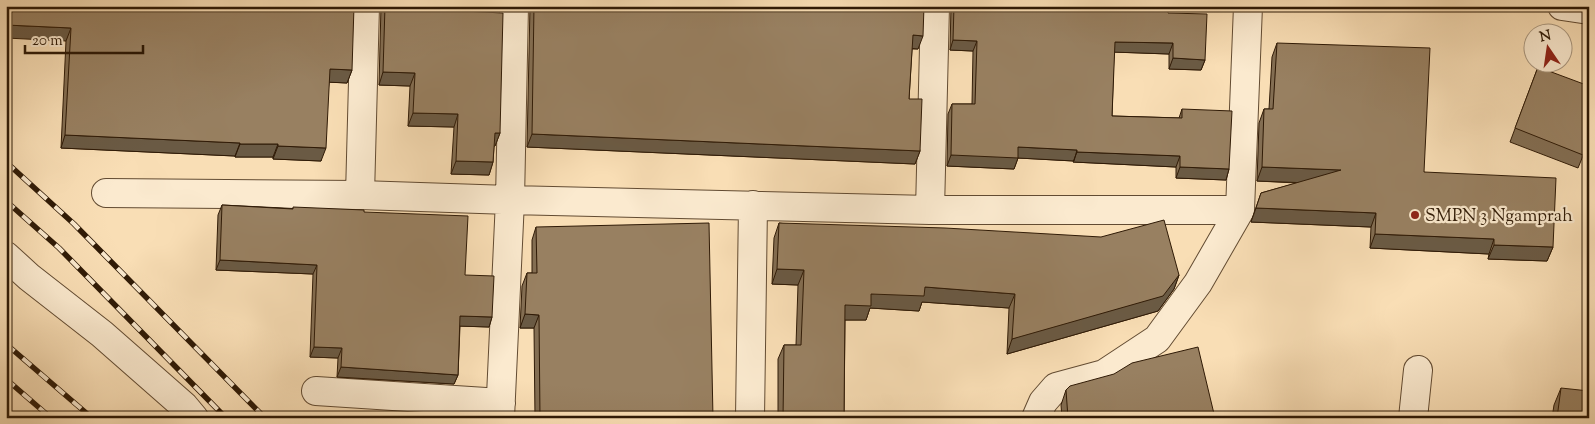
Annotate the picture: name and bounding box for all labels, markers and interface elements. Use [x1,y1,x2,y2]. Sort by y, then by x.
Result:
scale bar [25,22,142,54]
north arrow [1522,22,1572,72]
text: N [1538,26,1553,48]
text: 20 m [32,31,63,52]
place label: SMPN 3 Ngamprah [1425,204,1573,230]
marker: SMPN 3 Ngamprah [1409,209,1421,221]

